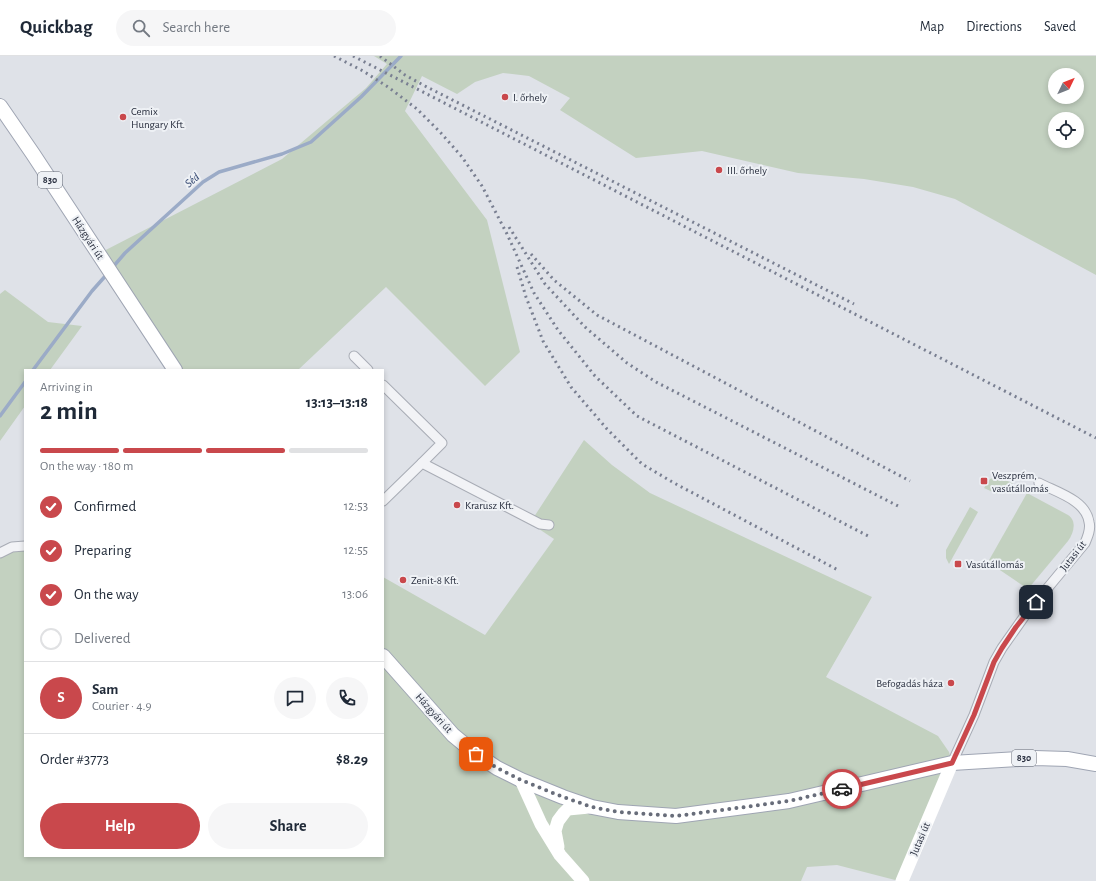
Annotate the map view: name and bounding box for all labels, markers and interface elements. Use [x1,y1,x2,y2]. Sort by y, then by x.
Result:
search box [116,10,396,46]
icon: search [130,17,152,39]
text: Quickbag [20,18,92,37]
text: Search here [162,20,230,35]
text: Map [920,20,944,34]
text: Directions [966,20,1022,34]
text: Saved [1044,20,1076,34]
north arrow [1048,68,1084,104]
map controls [1048,68,1084,148]
marker: I. őrhely [500,92,510,102]
place label: I. őrhely [513,92,547,103]
place label: Cemix Hungary Kft. [131,106,185,130]
marker: Cemix Hungary Kft. [118,112,128,122]
button: locate [1048,112,1084,148]
marker: III. őrhely [714,165,724,175]
place label: III. őrhely [727,165,767,176]
water label: Séd [182,170,202,189]
road number: 830 [38,172,62,188]
street label: Házgyári út [70,214,106,262]
text: Arriving in [40,381,93,394]
text: 13:13–13:18 [306,395,368,410]
text: 2 min [40,398,98,424]
text: On the way · 180 m [40,460,133,473]
place label: Veszprém, vasútállomás [992,470,1049,494]
marker: Veszprém, vasútállomás [979,476,989,486]
icon: check [40,496,62,518]
text: Confirmed [74,499,136,514]
text: 12:53 [344,500,368,513]
marker: Krarusz Kft. [452,500,462,510]
place label: Krarusz Kft. [465,500,514,511]
street label: Jutasi út [1058,538,1088,573]
icon: check [40,540,62,562]
text: Preparing [74,543,131,558]
text: 12:55 [344,544,368,557]
marker: Vasútállomás [953,559,963,569]
place label: Vasútállomás [966,559,1024,570]
marker: Zenit-8 Kft. [398,575,408,585]
place label: Zenit-8 Kft. [411,575,459,586]
icon: check [40,584,62,606]
pin [1019,585,1053,619]
text: On the way [74,587,139,602]
text: 13:06 [342,588,368,601]
icon: home [1025,591,1047,613]
text: Delivered [74,631,131,646]
button: chat [274,677,316,719]
button: phone [326,677,368,719]
place label: Befogadás háza [876,678,943,689]
marker: Befogadás háza [946,678,956,688]
text: Sam [92,682,118,697]
text: S [57,690,65,705]
street label: Házgyári út [414,691,455,735]
text: Courier · 4.9 [92,700,152,713]
pin [459,737,493,771]
icon: bag [465,743,487,765]
road number: 830 [1012,750,1036,766]
text: Order #3773 [40,752,109,767]
text: $8.29 [336,752,368,767]
courier [822,769,862,809]
icon: car [831,778,853,800]
button: Help [40,803,200,849]
button: Share [208,803,368,849]
street label: Jutasi út [908,820,932,857]

